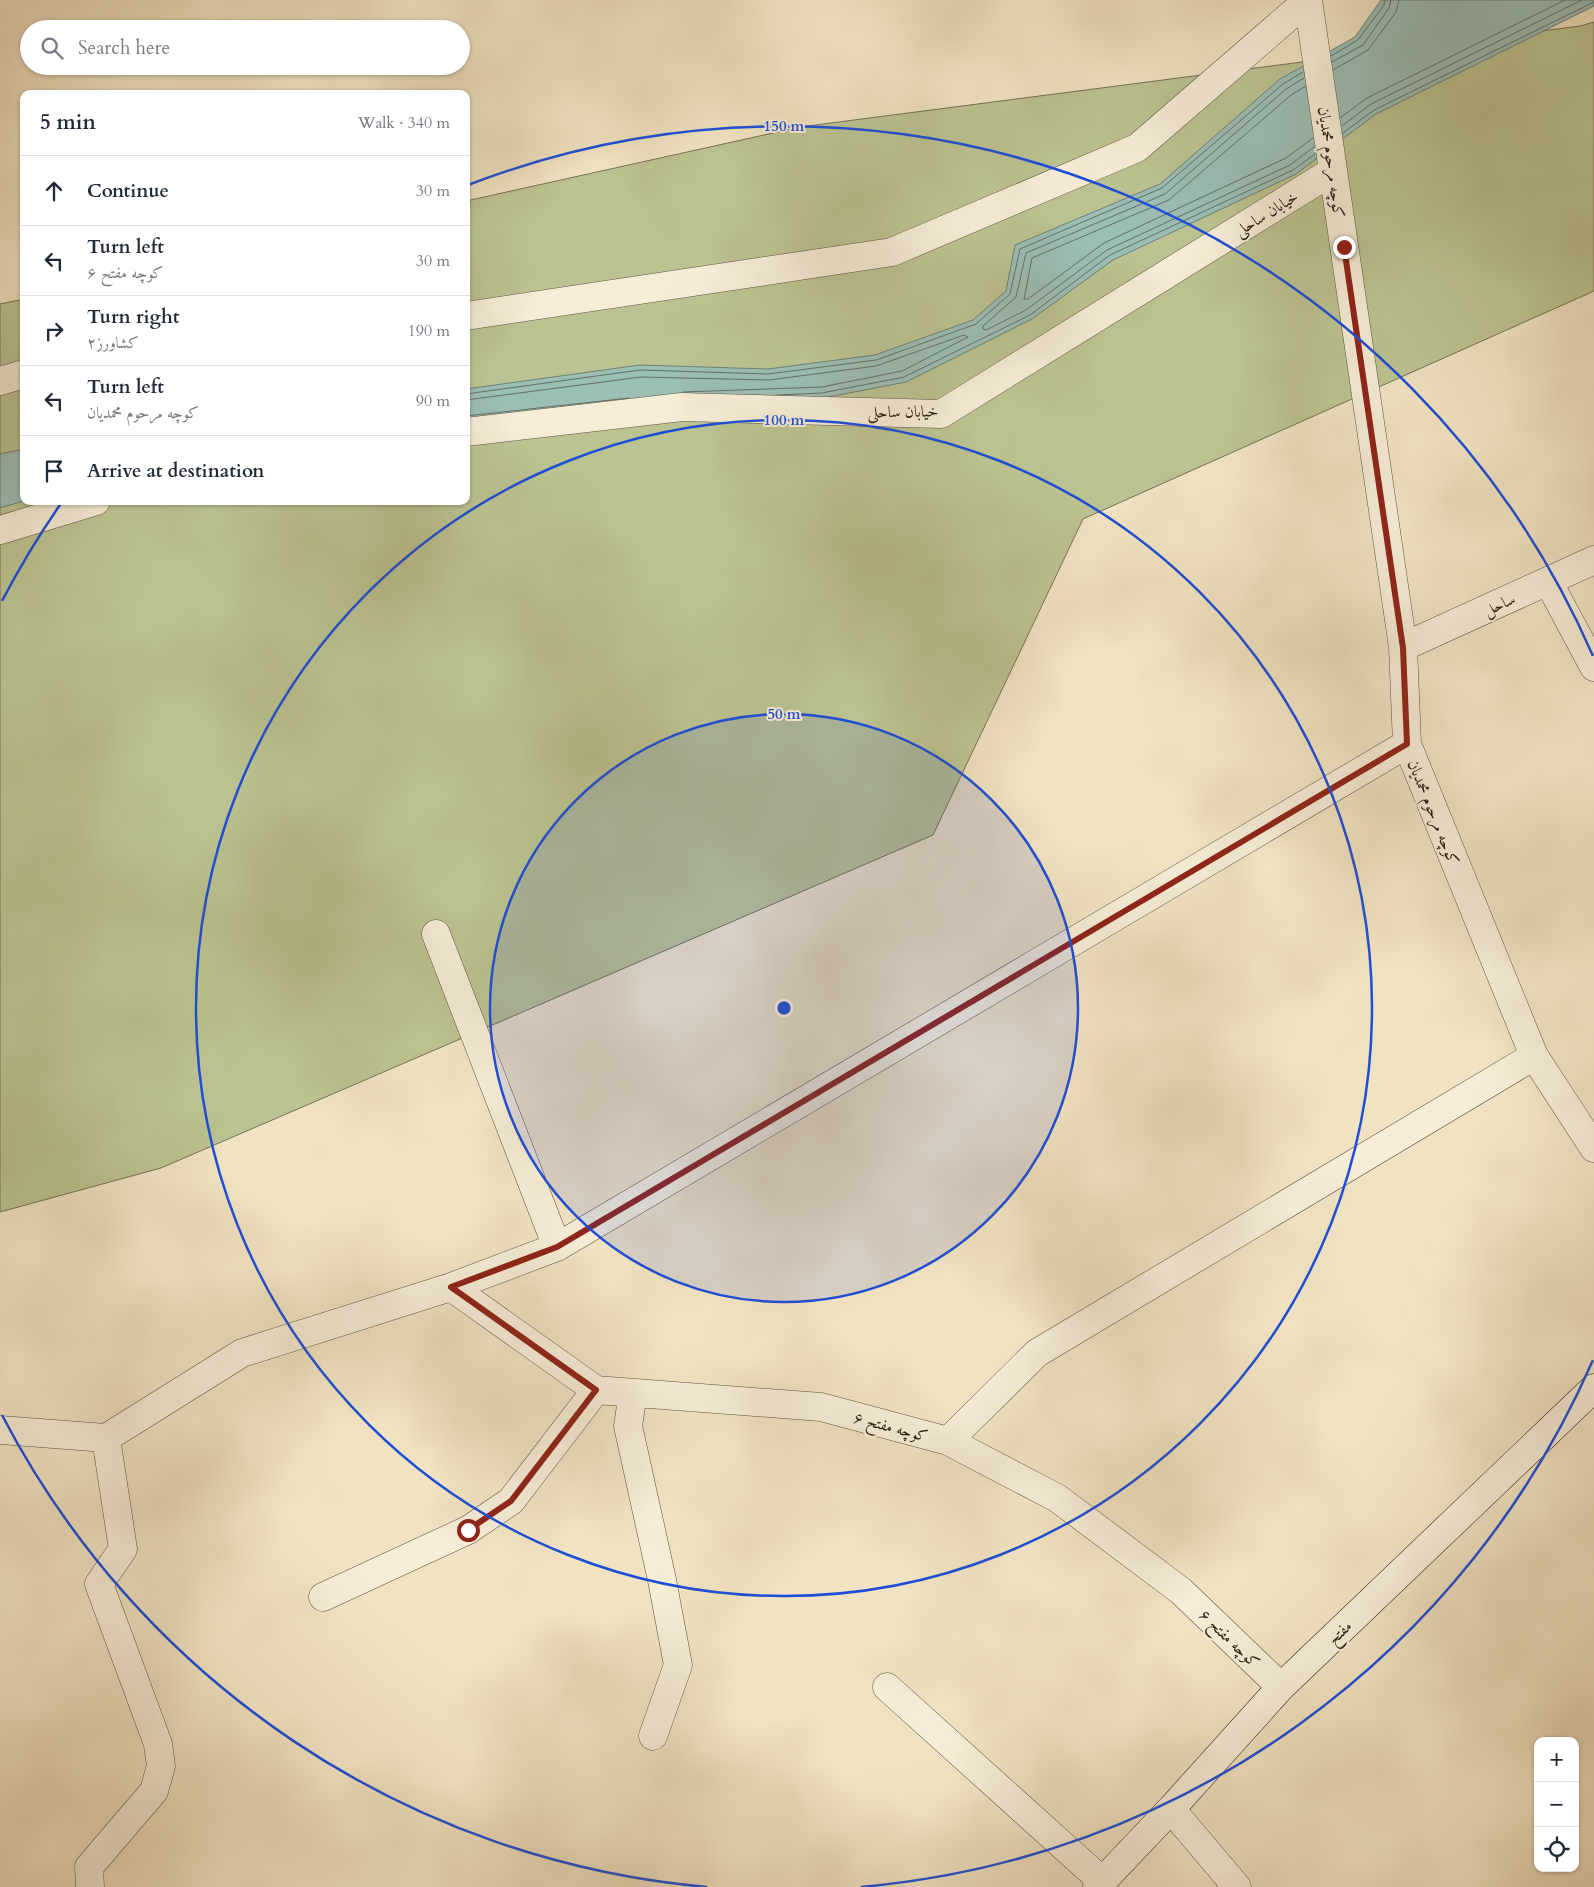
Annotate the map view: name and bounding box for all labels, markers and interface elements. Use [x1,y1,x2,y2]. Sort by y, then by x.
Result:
search box [20,20,470,75]
icon: search [38,34,66,62]
text: Search here [78,35,170,61]
street label: کوچه مرحوم محمدیان [1309,105,1350,219]
text: 5 min [40,108,96,137]
text: Walk · 340 m [358,112,450,134]
text: 150 m [764,116,805,136]
icon: ahead [40,177,68,205]
text: Continue [87,178,169,204]
text: 30 m [416,180,450,202]
street label: خیابان ساحلی [1230,186,1303,242]
text: Turn left [87,234,164,260]
route end [1333,236,1356,259]
icon: left [40,247,68,275]
text: 30 m [416,250,450,272]
text: کوچه مفتح ۶ [87,262,163,284]
text: Turn right [87,304,179,330]
icon: right [40,317,68,345]
text: 190 m [408,320,450,342]
text: کشاورز۲ [87,332,139,354]
text: Turn left [87,374,164,400]
icon: left [40,387,68,415]
text: 90 m [416,390,450,412]
street label: خیابان ساحلی [867,400,939,424]
text: کوچه مرحوم محمدیان [87,402,199,424]
text: 100 m [764,410,805,430]
icon: arrive [40,457,68,485]
text: Arrive at destination [87,458,264,484]
street label: ساحل [1480,588,1519,622]
text: 50 m [767,704,801,724]
street label: کوچه مرحوم محمدیان [1399,756,1464,869]
centre of rings [775,999,793,1017]
street label: کوچه مفتح ۶ [850,1406,930,1450]
route start [457,1519,480,1542]
street label: کوچه مفتح ۶ [1192,1604,1264,1675]
street label: مفتح [1323,1616,1359,1652]
map controls [1534,1737,1579,1872]
button: + [1534,1737,1579,1782]
button: − [1534,1782,1579,1827]
button: locate [1534,1827,1579,1872]

